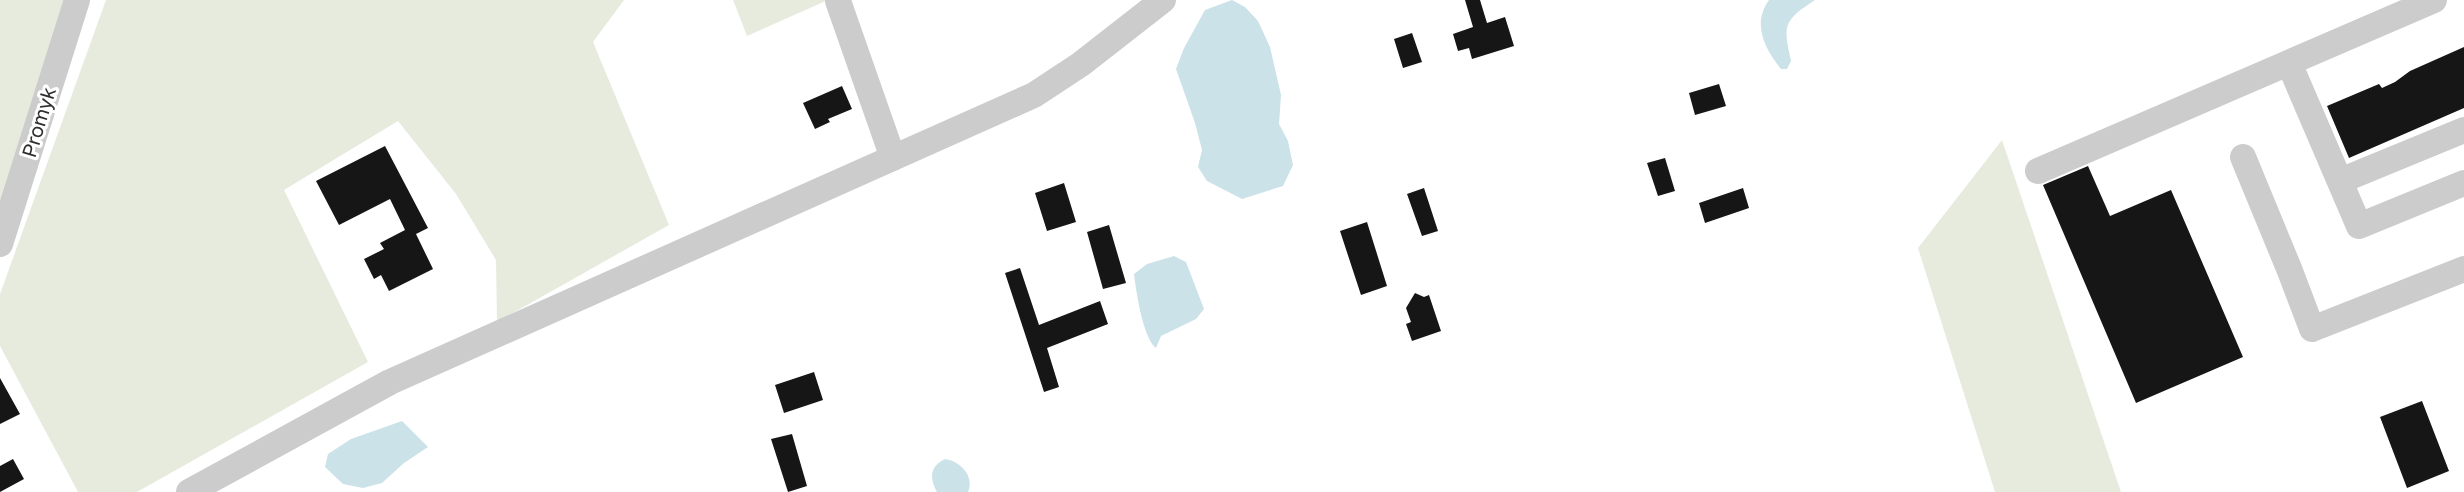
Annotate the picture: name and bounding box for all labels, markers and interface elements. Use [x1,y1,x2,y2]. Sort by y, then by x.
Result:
street label: Promyk [16,84,60,160]

